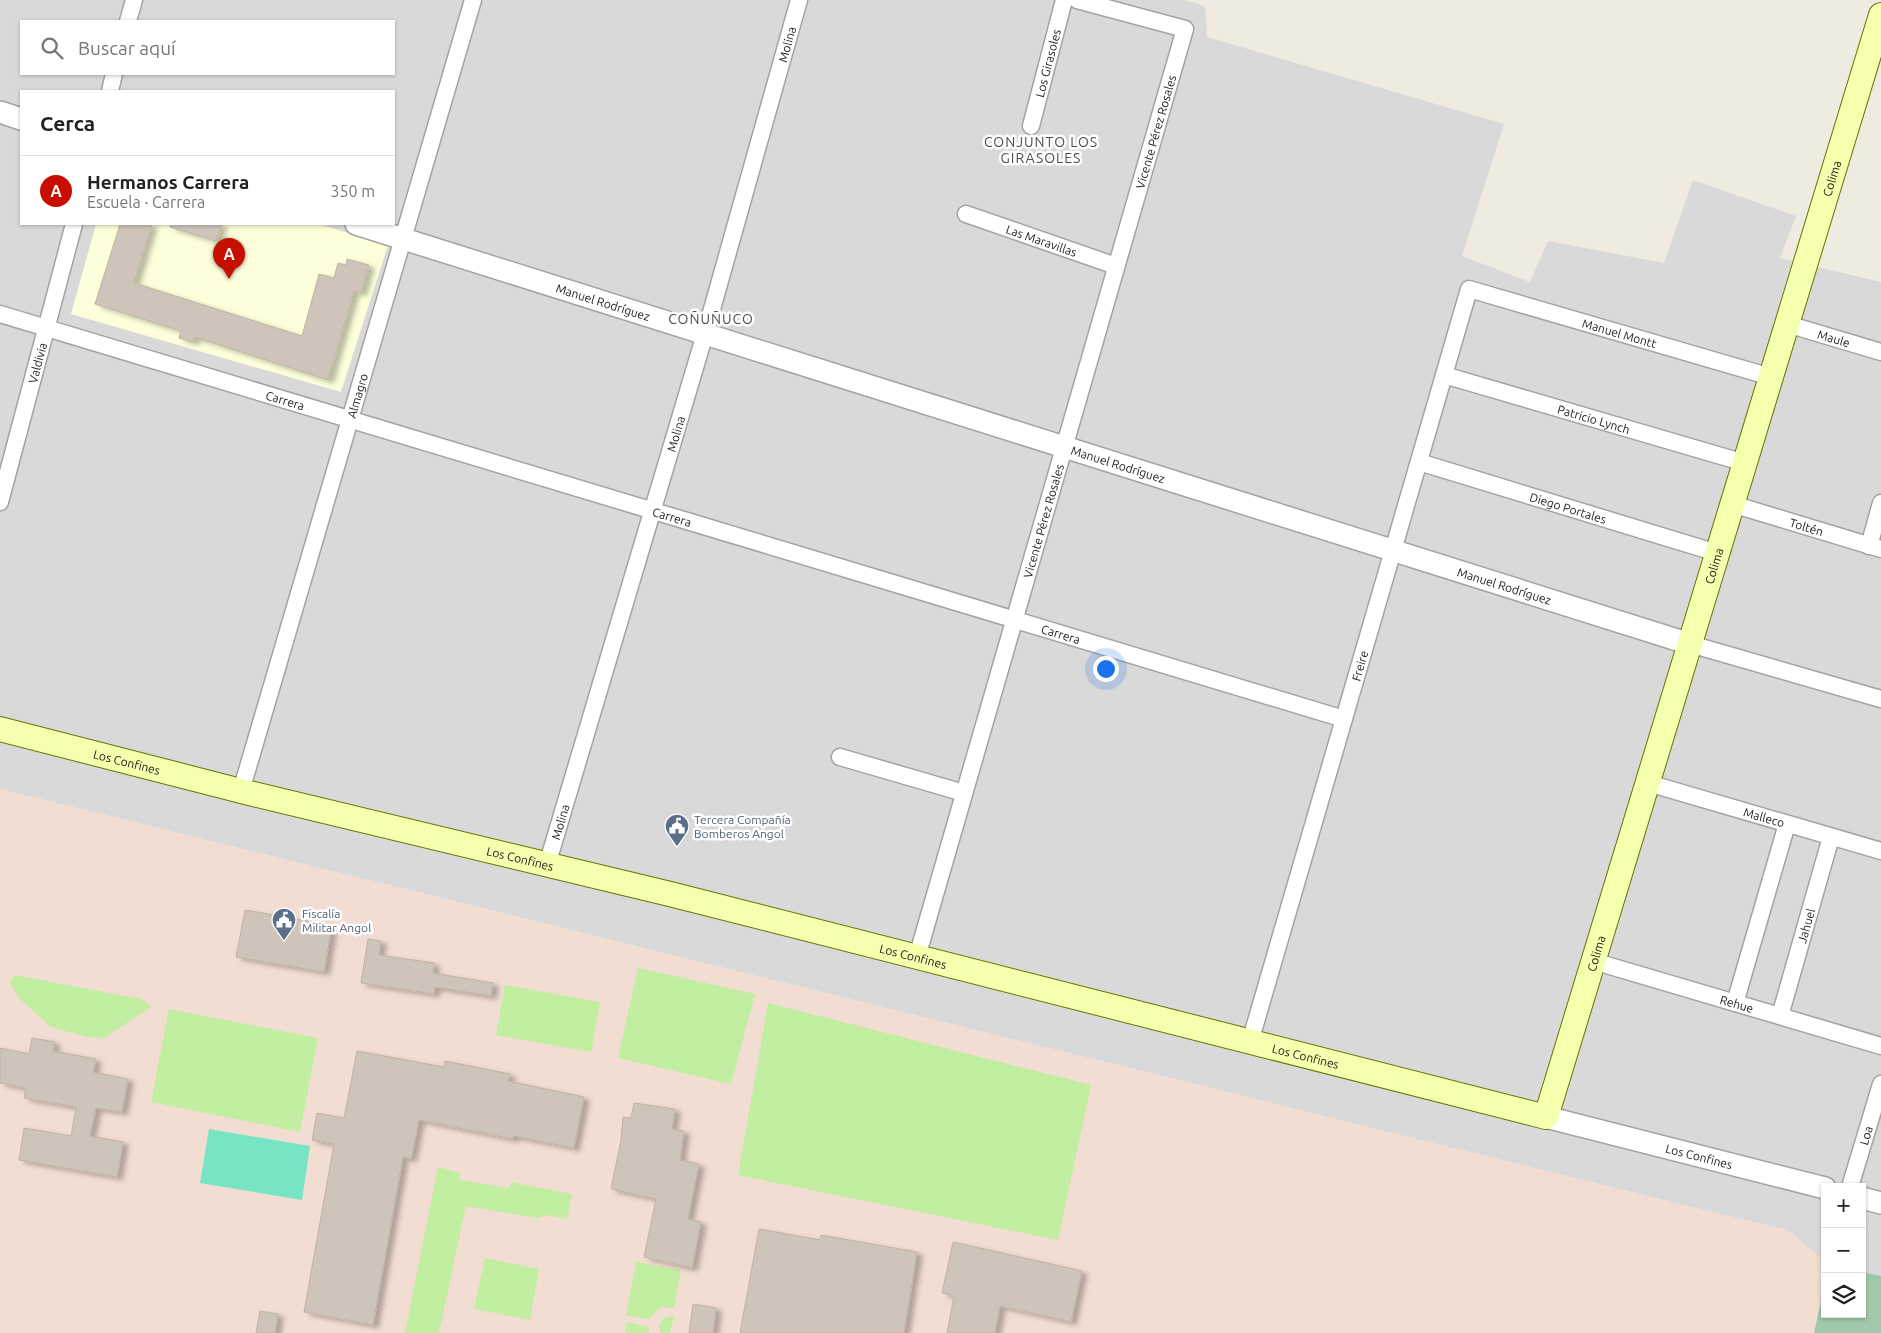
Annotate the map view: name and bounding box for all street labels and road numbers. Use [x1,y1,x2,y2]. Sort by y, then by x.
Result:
street label: Molina [775,25,798,64]
street label: Los Girasoles [1032,28,1063,99]
street label: Vicente Pérez Rosales [1133,73,1178,190]
street label: Colima [1820,159,1843,198]
street label: Las Maravillas [1004,222,1079,258]
street label: Manuel Rodríguez [554,281,652,323]
street label: Manuel Montt [1581,316,1658,350]
street label: Maule [1816,327,1852,349]
street label: Valdivia [25,341,49,385]
street label: Almagro [344,372,370,420]
street label: Carrera [264,388,306,412]
street label: Patricio Lynch [1556,402,1631,436]
street label: Molina [664,414,687,453]
street label: Manuel Rodríguez [1070,443,1167,485]
street label: Vicente Pérez Rosales [1020,462,1066,579]
street label: Diego Portales [1528,490,1608,525]
street label: Carrera [651,505,693,529]
street label: Toltén [1788,515,1825,538]
street label: Colima [1702,546,1725,585]
street label: Manuel Rodríguez [1456,565,1553,607]
street label: Carrera [1040,622,1082,646]
street label: Freire [1349,649,1370,682]
street label: Los Confines [92,747,162,776]
street label: Molina [548,802,571,841]
street label: Malleco [1742,805,1786,829]
street label: Los Confines [485,844,555,872]
street label: Jahuel [1795,907,1817,944]
street label: Colima [1584,934,1607,973]
street label: Los Confines [878,941,948,971]
street label: Rehue [1719,992,1755,1015]
street label: Los Confines [1271,1041,1341,1071]
street label: Loa [1857,1124,1875,1146]
street label: Los Confines [1664,1141,1734,1171]

